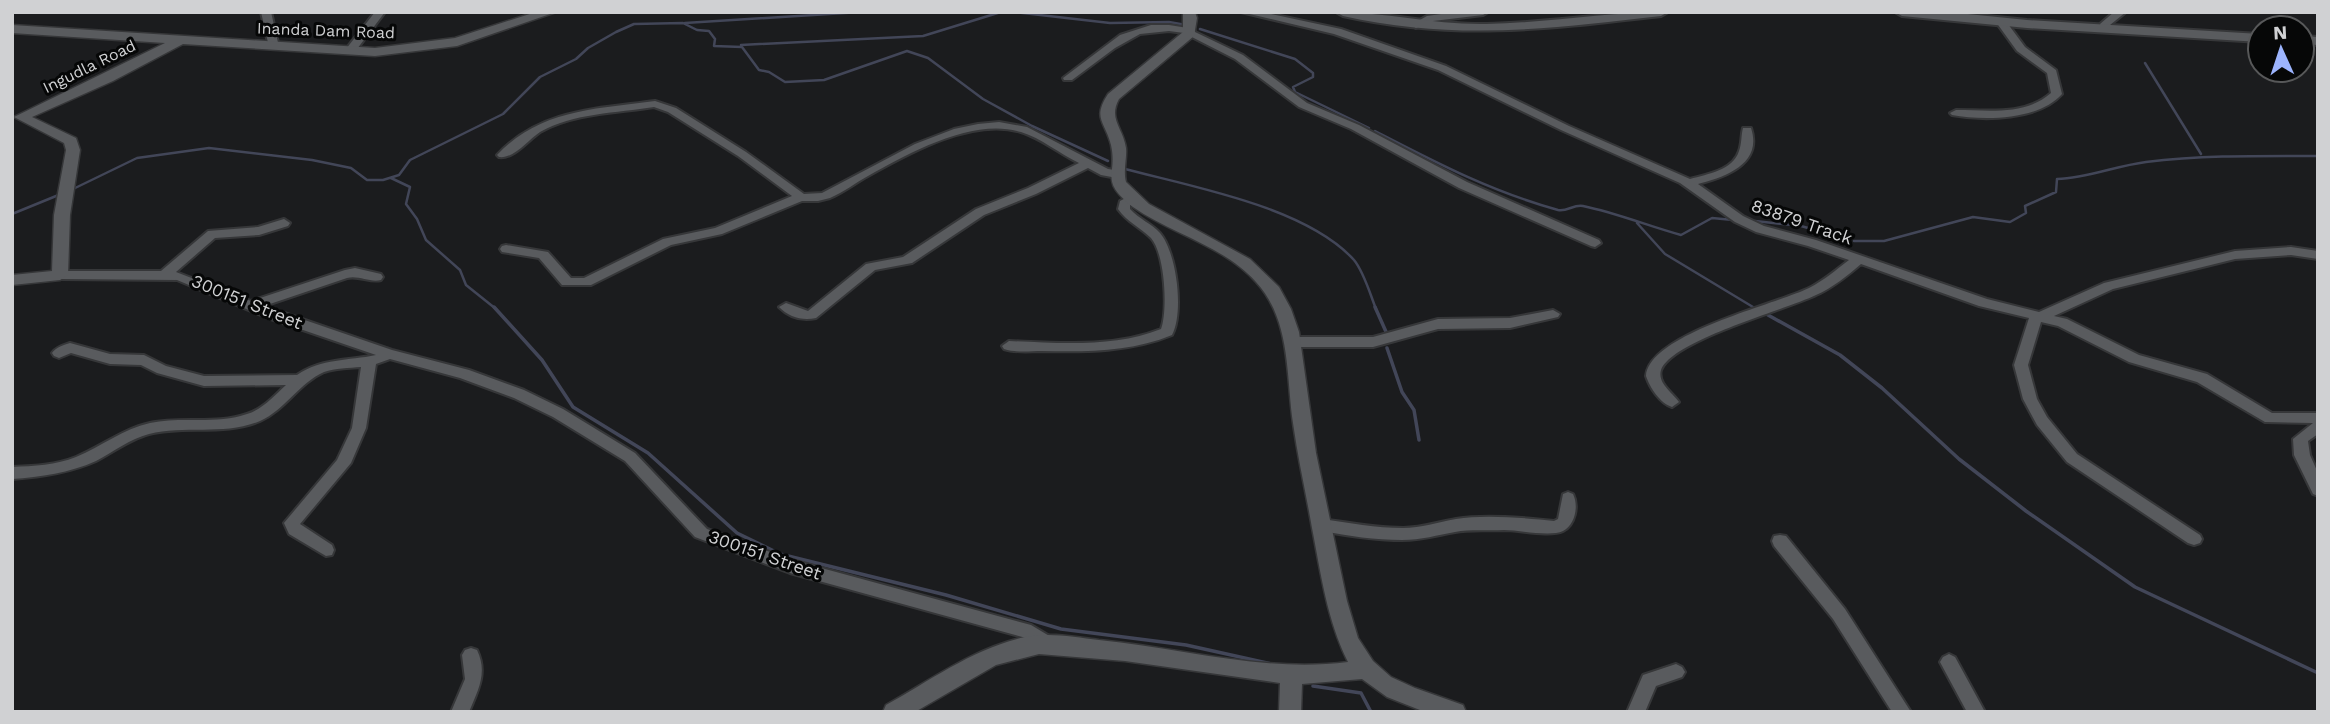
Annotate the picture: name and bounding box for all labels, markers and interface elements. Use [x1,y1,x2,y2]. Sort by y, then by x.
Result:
north arrow [2246,14,2316,84]
street label: Inanda Dam Road [257,19,395,42]
text: N [2272,21,2288,44]
street label: Ingudla Road [40,36,139,97]
street label: 83879 Track [1749,194,1856,249]
street label: 300151 Street [189,270,306,333]
street label: 300151 Street [706,525,825,584]

